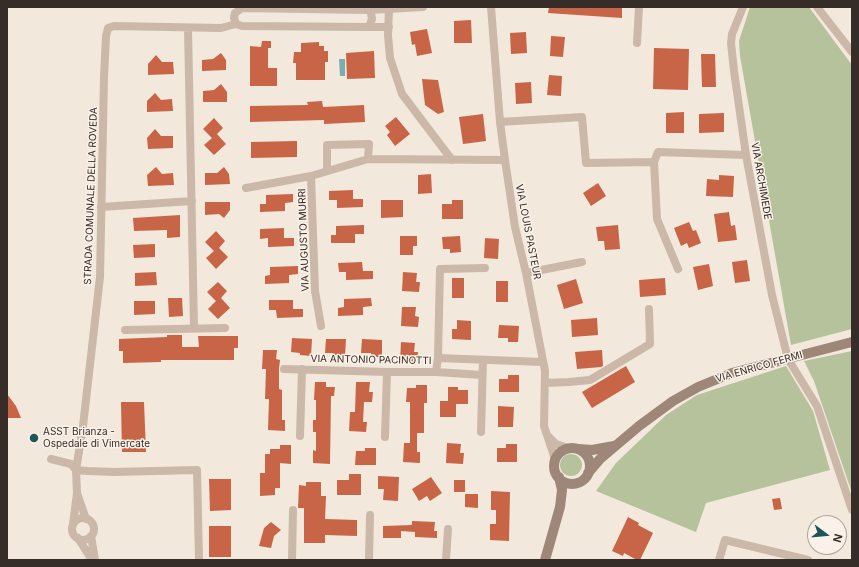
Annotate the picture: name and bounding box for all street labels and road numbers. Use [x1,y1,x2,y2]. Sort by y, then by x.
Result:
street label: STRADA COMUNALE DELLA ROVEDA [82,107,100,285]
street label: VIA ARCHIMEDE [748,141,774,221]
street label: VIA LOUIS PASTEUR [513,183,543,281]
street label: VIA AUGUSTO MURRI [296,188,312,292]
street label: VIA ENRICO FERMI [714,349,804,385]
street label: VIA ANTONIO PACINOTTI [310,353,432,367]

